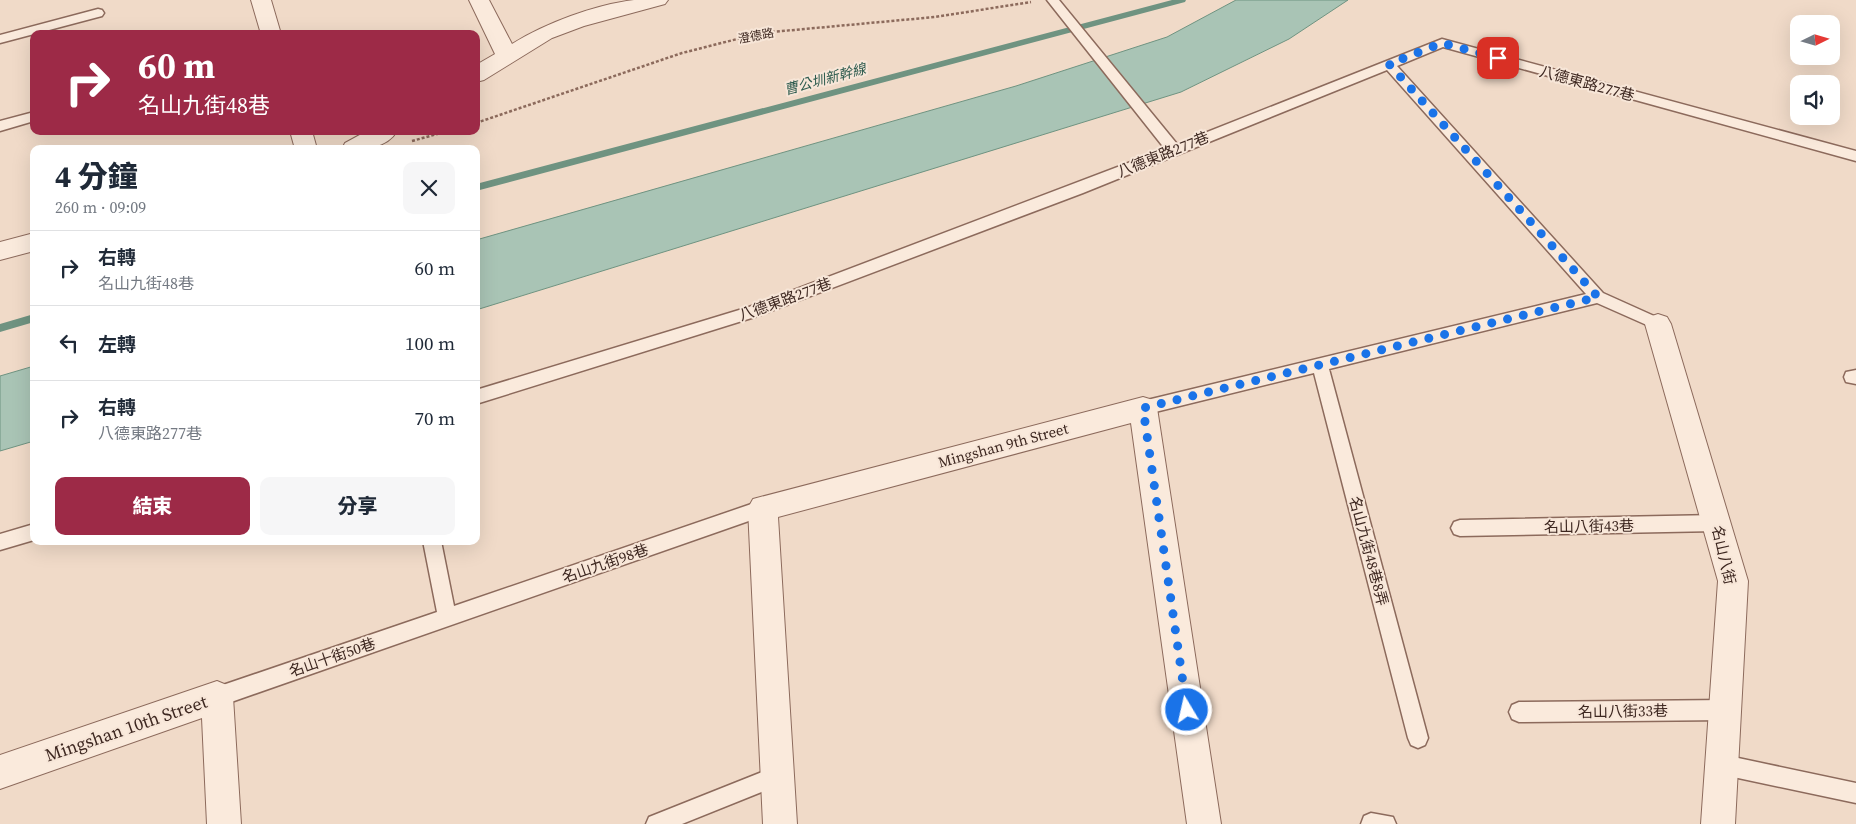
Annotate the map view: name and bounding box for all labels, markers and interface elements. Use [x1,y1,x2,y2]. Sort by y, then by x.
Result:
north arrow [1790,15,1840,65]
map controls [1790,15,1840,125]
street label: 澄德路 [737,25,775,47]
pin [1477,37,1519,79]
text: 60 m [138,42,215,90]
icon: arrive [1484,44,1512,72]
icon: right [55,50,120,115]
water label: 曹公圳新幹線 [782,58,870,100]
street label: 八德東路277巷 [1537,60,1637,106]
button: sound [1790,75,1840,125]
text: 名山九街48巷 [138,90,270,120]
street label: 八德東路277巷 [1114,126,1212,182]
text: 4 分鐘 [55,156,138,197]
button: close [403,162,455,214]
text: 260 m · 09:09 [55,196,146,218]
text: 右轉 [98,244,136,270]
icon: right [55,254,83,282]
text: 60 m [414,255,455,281]
text: 名山九街48巷 [98,272,194,294]
street label: 八德東路277巷 [736,272,834,326]
icon: left [55,329,83,357]
text: 100 m [405,330,455,356]
text: 左轉 [98,331,136,357]
text: 右轉 [98,394,136,420]
icon: right [55,404,83,432]
text: 70 m [414,405,455,431]
street label: Mingshan 9th Street [936,417,1071,472]
text: 八德東路277巷 [98,422,202,444]
button: 結束 [55,477,250,535]
button: 分享 [260,477,455,535]
street label: 名山九街48巷8弄 [1344,494,1394,608]
street label: 名山八街43巷 [1544,515,1634,537]
street label: 名山八街 [1707,523,1741,587]
street label: 名山九街98巷 [559,538,651,588]
street label: 名山十街50巷 [286,632,378,682]
position arrow [1160,683,1212,735]
street label: Mingshan 10th Street [42,688,211,767]
street label: 名山八街33巷 [1578,700,1668,722]

